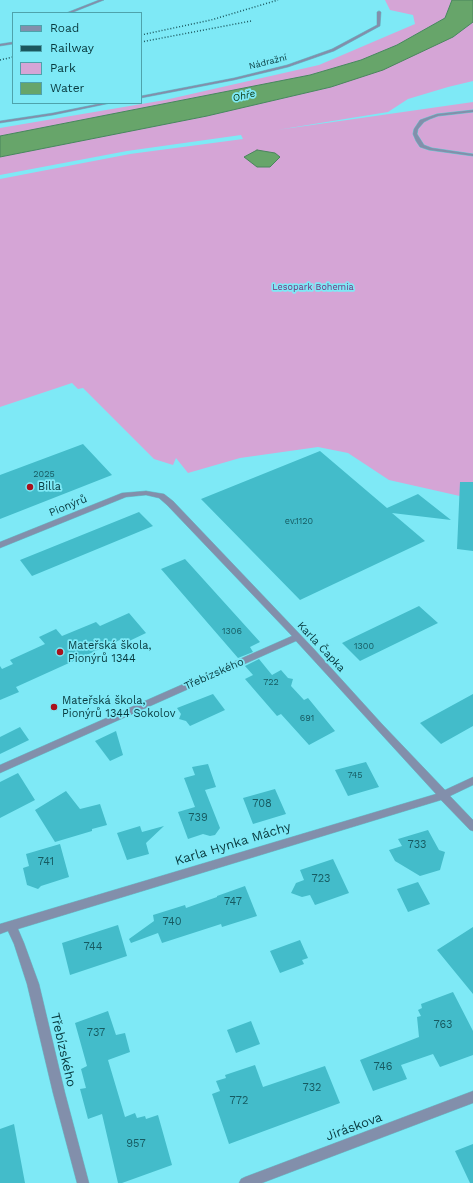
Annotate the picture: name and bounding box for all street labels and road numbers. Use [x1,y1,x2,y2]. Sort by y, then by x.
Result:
street label: Nádražní [248,52,288,72]
street label: Pionýrů [47,492,89,520]
street label: Karla Čapka [294,619,348,675]
street label: Třebízského [182,655,246,693]
street label: Karla Hynka Máchy [173,819,293,869]
street label: Třebízského [47,1011,79,1089]
street label: Jiráskova [324,1110,384,1144]

